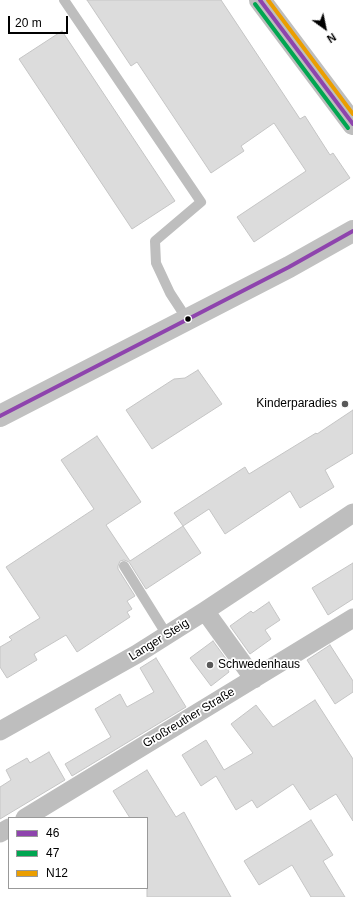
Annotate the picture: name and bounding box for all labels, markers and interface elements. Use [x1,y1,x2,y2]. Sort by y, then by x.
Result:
scale bar [10,8,70,34]
north arrow [305,8,345,48]
text: 20 m [15,16,42,30]
text: N [325,31,338,45]
unlabelled marker [183,314,193,324]
place label: Kinderparadies [256,397,337,411]
marker: Kinderparadies [340,399,350,409]
street label: Langer Steig [126,616,192,664]
place label: Schwedenhaus [218,658,300,672]
marker: Schwedenhaus [205,660,215,670]
street label: Großreuther Straße [140,685,238,751]
legend [8,817,148,889]
text: 46 [46,826,59,840]
text: 47 [46,846,59,860]
text: N12 [46,866,68,880]

